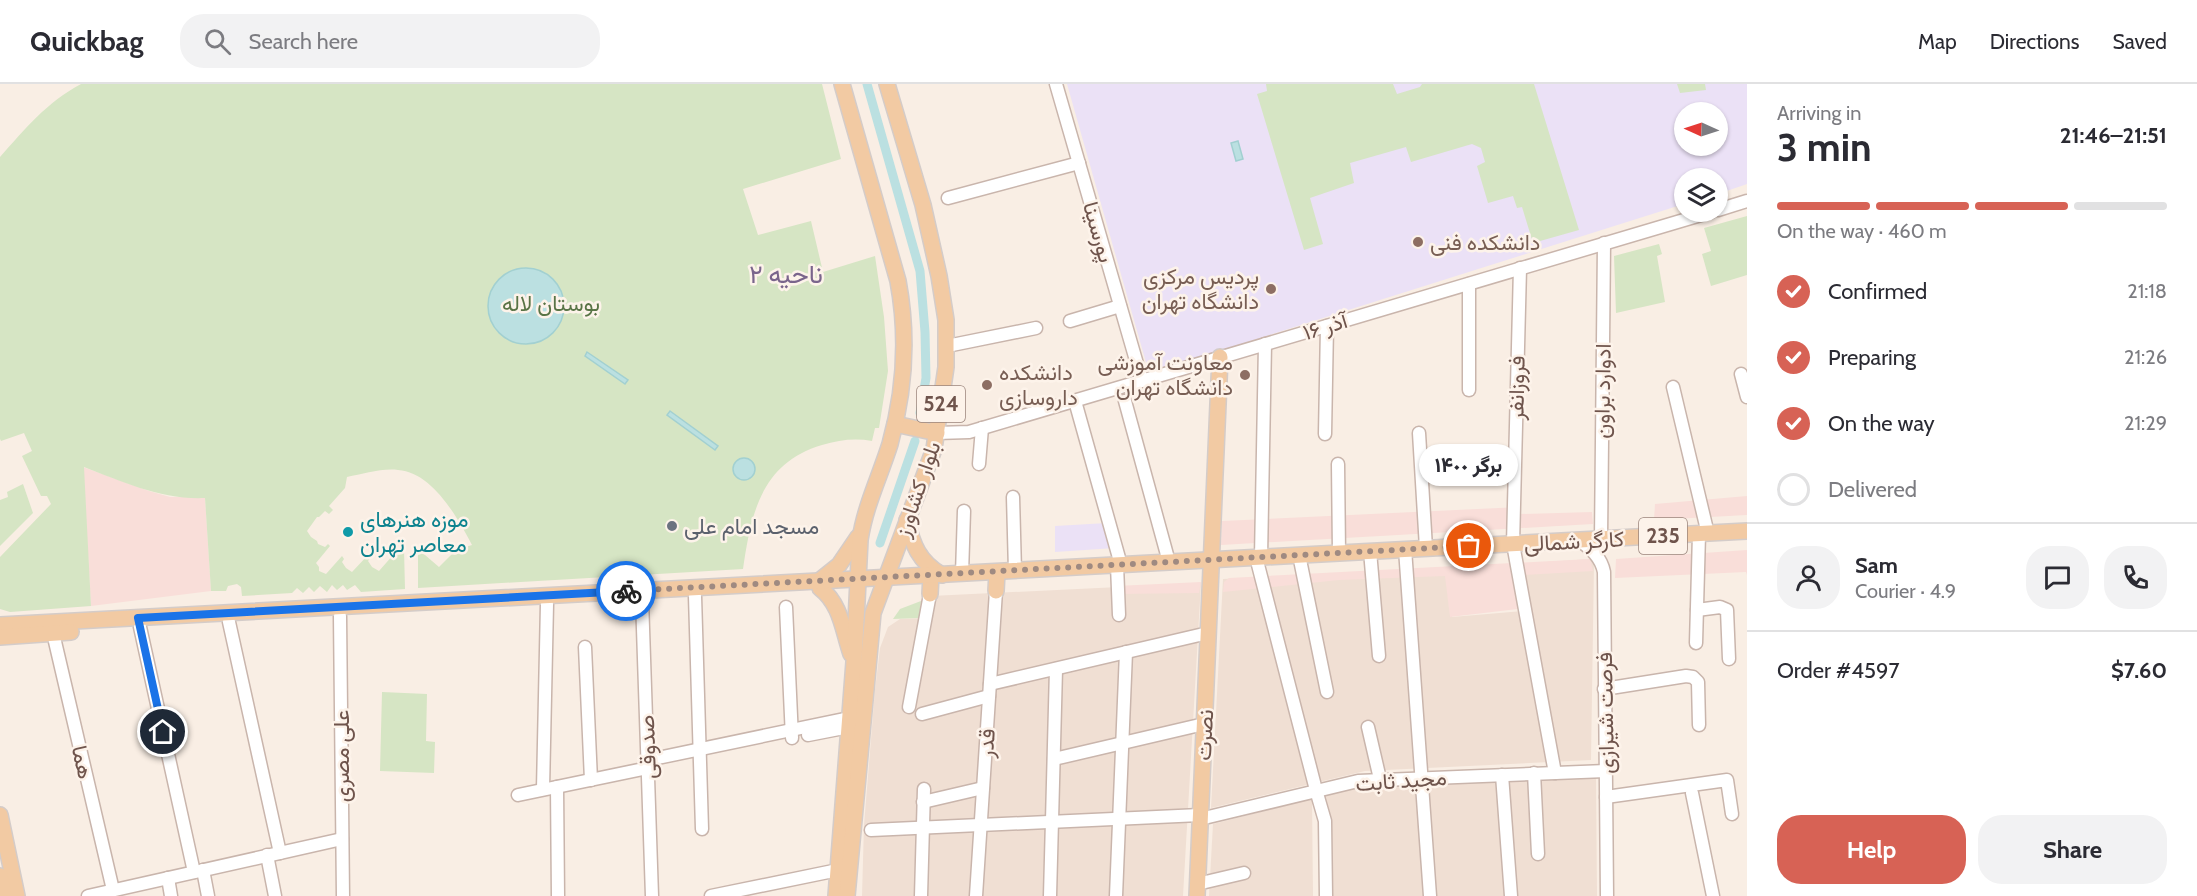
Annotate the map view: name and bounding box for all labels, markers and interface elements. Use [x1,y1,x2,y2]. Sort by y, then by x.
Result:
search box [180,14,600,68]
text: Quickbag [30,24,144,58]
icon: search [201,25,234,58]
text: Search here [249,28,358,55]
text: Map [1918,29,1957,54]
text: Directions [1990,29,2079,54]
text: Saved [2112,29,2167,54]
text: Arriving in [1777,101,1861,125]
north arrow [1674,102,1728,156]
map controls [1674,102,1728,222]
text: 21:46–21:51 [2060,122,2167,149]
text: 3 min [1777,123,1872,171]
button: layers [1674,168,1728,222]
street label: پورسینا [1076,199,1120,266]
text: On the way · 460 m [1777,219,1947,243]
place label: دانشکده فنی [1430,229,1540,256]
marker: دانشکده فنی [1411,235,1425,249]
district label: ناحیه ۲ [749,258,823,290]
place label: پردیس مرکزی دانشگاه‌ تهران [1142,263,1259,315]
icon: check [1777,275,1810,308]
text: Confirmed [1828,278,1927,305]
text: 21:18 [2127,279,2167,303]
marker: پردیس مرکزی دانشگاه‌ تهران [1264,282,1278,296]
park label: بوستان لاله [502,290,600,317]
street label: ۱۶ آذر [1300,306,1353,346]
icon: check [1777,341,1810,374]
street label: ادوارد براون [1588,343,1617,439]
text: Preparing [1828,344,1916,371]
text: 21:26 [2124,345,2167,369]
place label: معاونت آموزشی دانشگاه تهران [1097,349,1233,401]
street label: فروزانفر [1502,355,1531,422]
place label: دانشکده داروسازی [999,359,1078,411]
marker: معاونت آموزشی دانشگاه تهران [1238,368,1252,382]
marker: دانشکده داروسازی [980,378,994,392]
road number: 524 [917,386,965,422]
icon: check [1777,407,1810,440]
text: On the way [1828,410,1935,437]
text: 21:29 [2124,411,2167,435]
street label: بلوار کشاورز [888,438,946,542]
callout: برگر ١۴٠٠ [1420,444,1518,486]
text: برگر ١۴٠٠ [1435,453,1502,477]
text: Delivered [1828,476,1917,503]
place label: موزه هنرهای معاصر تهران [360,506,469,558]
place label: مسجد امام علی [684,513,819,541]
road number: 235 [1639,518,1687,554]
marker: مسجد امام علی [665,519,679,533]
pin [1443,520,1494,571]
marker: موزه هنرهای معاصر تهران [341,525,355,539]
street label: کارگر شمالی [1523,525,1625,558]
icon: bag [1452,529,1485,562]
button: person [1777,546,1840,609]
button: chat [2026,546,2089,609]
button: phone [2104,546,2167,609]
text: Sam [1855,552,1898,579]
courier [596,561,656,621]
icon: bike [610,575,643,608]
text: Courier · 4.9 [1855,579,1956,603]
street label: فرصت شیرازی [1591,652,1620,774]
text: Order #4597 [1777,657,1900,684]
text: $7.60 [2111,657,2167,684]
pin [137,706,188,757]
street label: نصرت [1190,709,1219,761]
street label: علی مصری [328,710,355,802]
street label: صدوقی [633,714,662,780]
icon: home [146,715,179,748]
street label: قدر [972,727,1001,760]
street label: هما [66,743,99,782]
street label: مجید ثابت [1355,764,1448,797]
button: Help [1777,815,1966,884]
button: Share [1978,815,2167,884]

